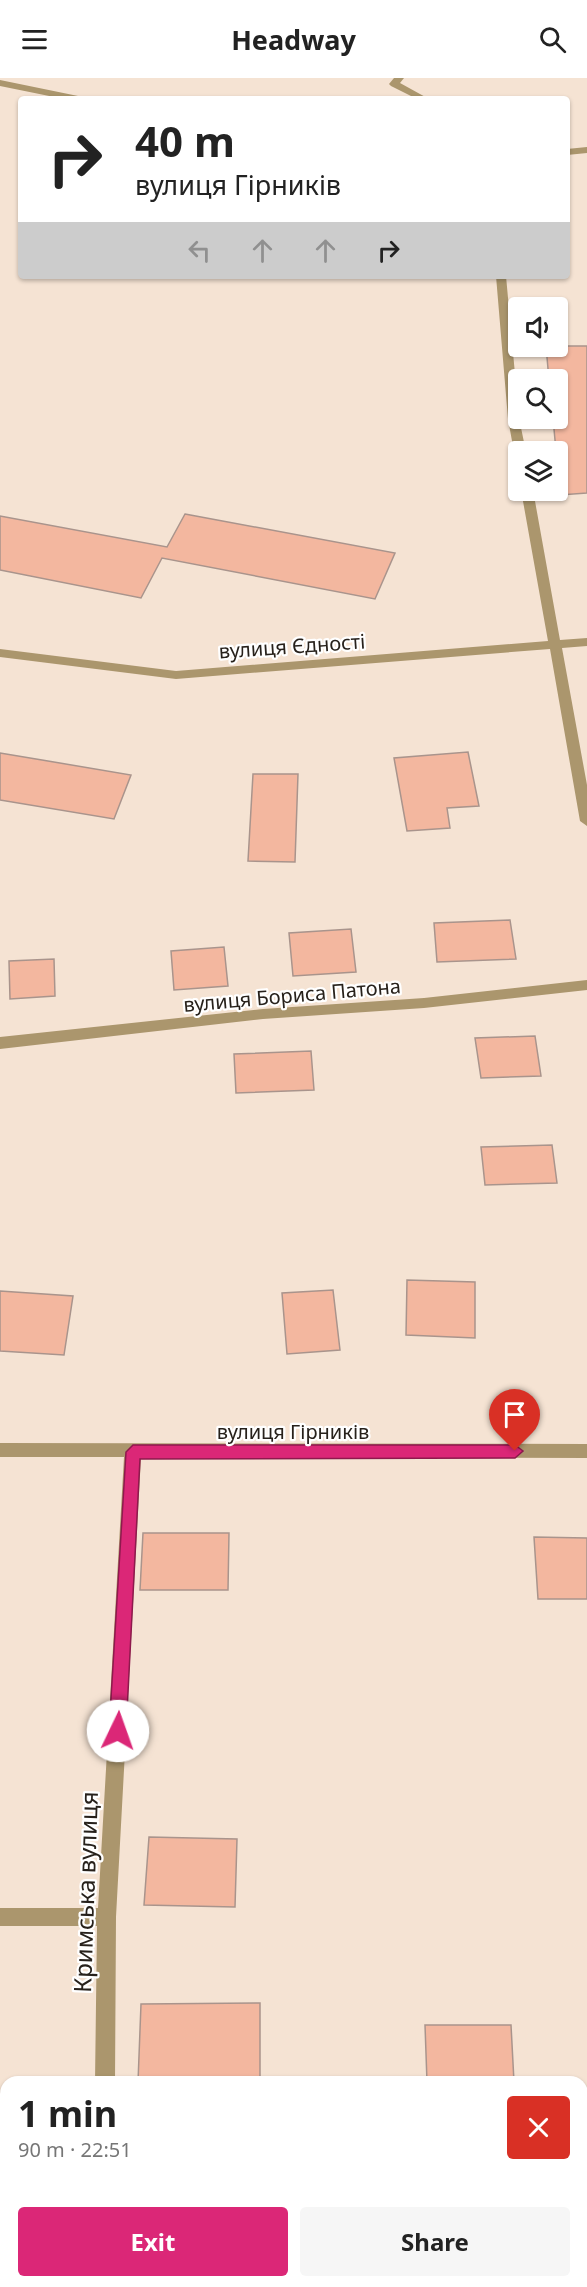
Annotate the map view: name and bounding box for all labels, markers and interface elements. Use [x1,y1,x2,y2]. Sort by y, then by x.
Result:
text: Headway [231,21,356,58]
icon: menu [18,23,51,56]
icon: search [536,23,569,56]
text: 40 m [135,112,235,169]
icon: right [36,120,114,198]
text: вулиця Гірників [135,166,341,203]
icon: left [183,234,216,267]
icon: ahead [246,234,279,267]
icon: ahead [309,234,342,267]
icon: right [372,234,405,267]
map controls [508,297,568,501]
button: sound [508,297,568,357]
button: search [508,369,568,429]
button: layers [508,441,568,501]
street label: вулиця Єдності [218,627,366,665]
street label: вулиця Бориса Патона [182,972,402,1018]
pin [489,1389,540,1451]
icon: arrive [498,1398,531,1431]
street label: вулиця Гірників [217,1418,369,1445]
position arrow [86,1699,150,1763]
street label: Кримська вулиця [65,1791,105,1993]
text: 1 min [18,2089,117,2138]
button: close [507,2096,570,2159]
text: 90 m · 22:51 [18,2136,132,2163]
button: Exit [18,2207,288,2276]
button: Share [300,2207,570,2276]

